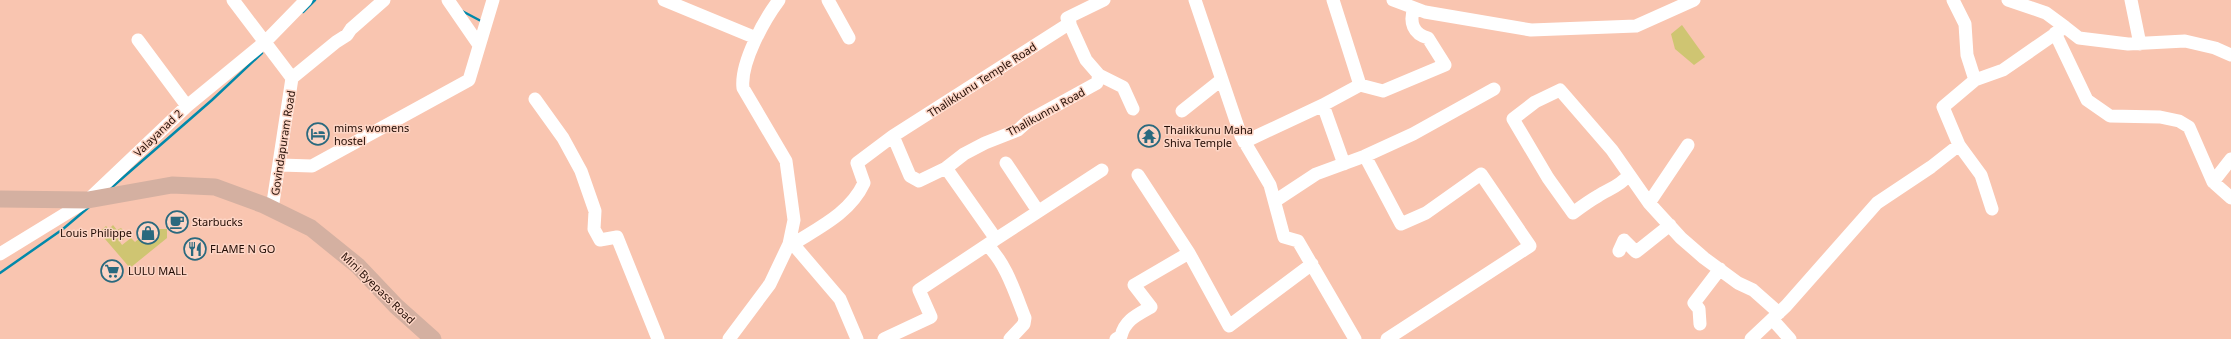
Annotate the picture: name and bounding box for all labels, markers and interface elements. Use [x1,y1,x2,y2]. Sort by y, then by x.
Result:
street label: Thalikkunu Temple Road [925,39,1039,120]
street label: Thalikunnu Road [1004,84,1087,139]
street label: Govindapuram Road [267,89,298,197]
street label: Valayanad 2 [130,106,185,160]
place label: mims womens hostel [334,120,409,148]
hotel icon: mims womens hostel [305,121,331,147]
place label: Thalikkunu Maha Shiva Temple [1164,122,1253,150]
temple icon: Thalikkunu Maha Shiva Temple [1136,123,1162,149]
cafe icon: Starbucks [164,209,190,235]
place label: Starbucks [192,214,243,229]
shop icon: Louis Philippe [135,220,161,246]
place label: Louis Philippe [60,225,132,240]
restaurant icon: FLAME N GO [182,236,208,262]
place label: FLAME N GO [210,241,275,256]
street label: Mini Byepass Road [338,249,418,327]
supermarket icon: LULU MALL [99,258,125,284]
place label: LULU MALL [128,263,187,278]

